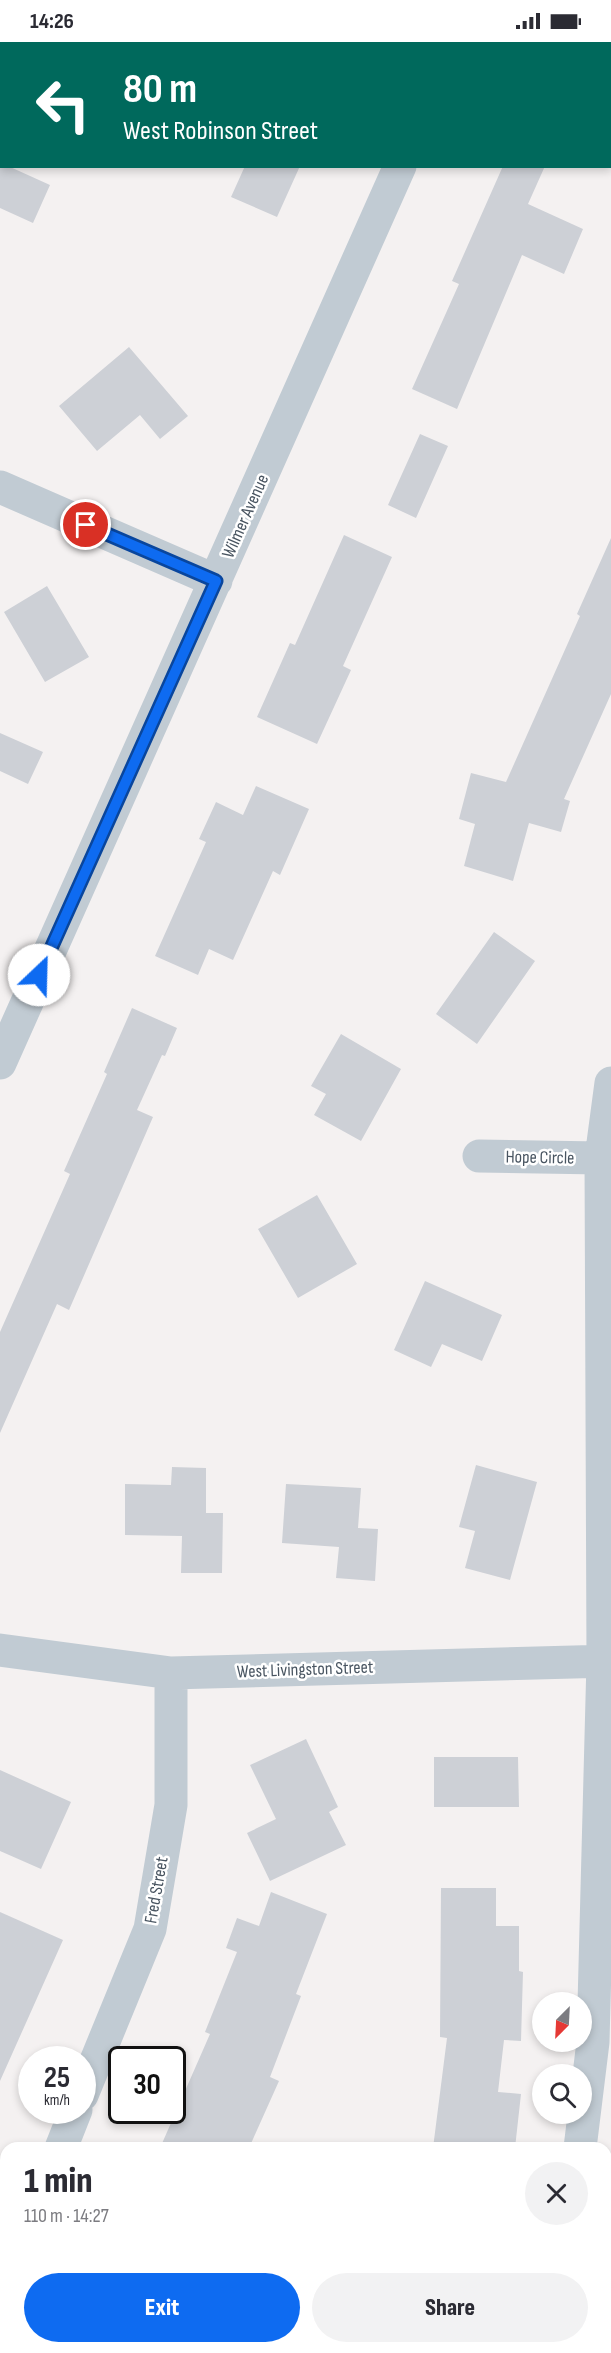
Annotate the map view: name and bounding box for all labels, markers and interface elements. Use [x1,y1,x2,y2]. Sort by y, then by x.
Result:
text: 14:26 [30,8,74,35]
text: 80 m [123,64,197,115]
icon: left [24,66,102,144]
text: West Robinson Street [123,115,318,147]
street label: Wilmer Avenue [218,471,273,561]
pin [60,499,111,550]
icon: arrive [69,508,102,541]
position arrow [7,943,71,1007]
street label: Hope Circle [505,1146,575,1169]
street label: West Livingston Street [236,1657,374,1682]
street label: Fred Street [140,1855,173,1925]
north arrow [532,1992,592,2052]
map controls [532,1992,592,2124]
speed limit sign: 30 [108,2046,186,2124]
text: 25 [44,2060,70,2096]
button: search [532,2064,592,2124]
text: km/h [44,2091,70,2110]
text: 1 min [24,2160,92,2203]
button: close [525,2162,588,2225]
text: 110 m · 14:27 [24,2204,109,2228]
button: Exit [24,2273,300,2342]
button: Share [312,2273,588,2342]

